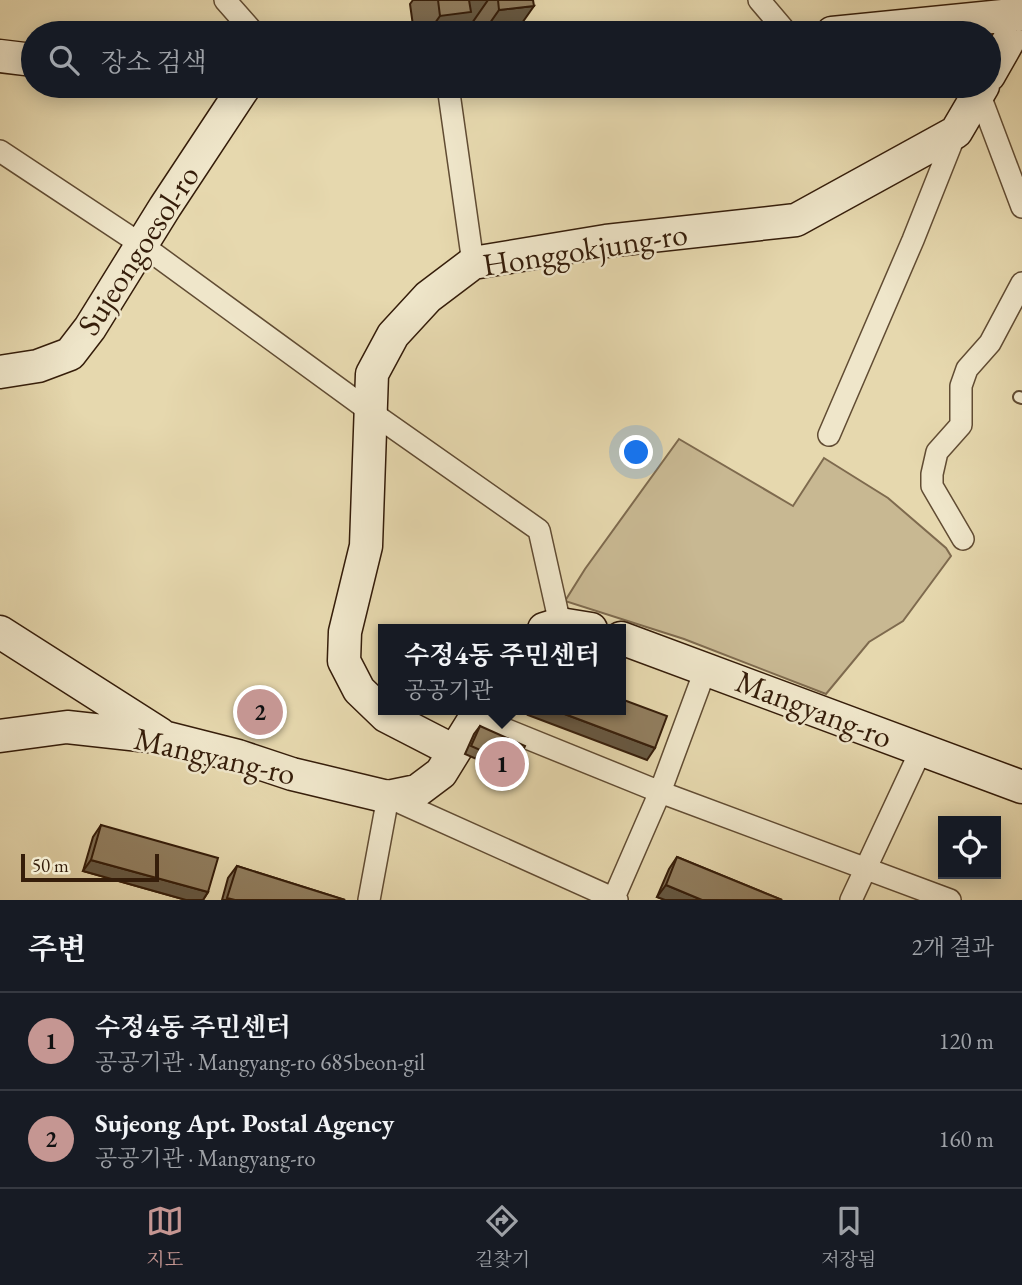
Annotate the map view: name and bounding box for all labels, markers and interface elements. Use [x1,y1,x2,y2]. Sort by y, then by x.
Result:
search box [21,21,1001,98]
icon: search [45,41,83,79]
text: 장소 검색 [101,45,207,79]
street label: Sujeongoesol-ro [67,157,209,343]
street label: Honggokjung-ro [479,212,691,286]
your location [619,435,653,469]
popup [378,624,626,715]
text: 수정4동 주민센터 [404,638,600,672]
street label: Mangyang-ro [730,660,898,758]
text: 공공기관 [404,675,493,705]
pin: 2 [237,686,283,738]
street label: Mangyang-ro [130,717,300,795]
pin: 1 [479,738,525,790]
map controls [938,816,1001,879]
button: locate [938,816,1001,879]
scale bar [21,851,159,883]
text: 50 m [32,853,69,878]
text: 주변 [28,929,86,968]
text: 2개 결과 [912,932,994,962]
text: 수정4동 주민센터 [95,1010,291,1044]
text: 1 [45,1026,57,1056]
text: 120 m [938,1026,994,1056]
text: 공공기관 · Mangyang-ro 685beon-gil [95,1047,425,1077]
text: Sujeong Apt. Postal Agency [95,1106,394,1140]
text: 2 [45,1124,57,1154]
text: 160 m [938,1124,994,1154]
text: 공공기관 · Mangyang-ro [95,1143,316,1173]
tab: 지도 [146,1202,184,1272]
tab: 길찾기 [475,1202,530,1272]
tab: 저장됨 [821,1202,876,1272]

